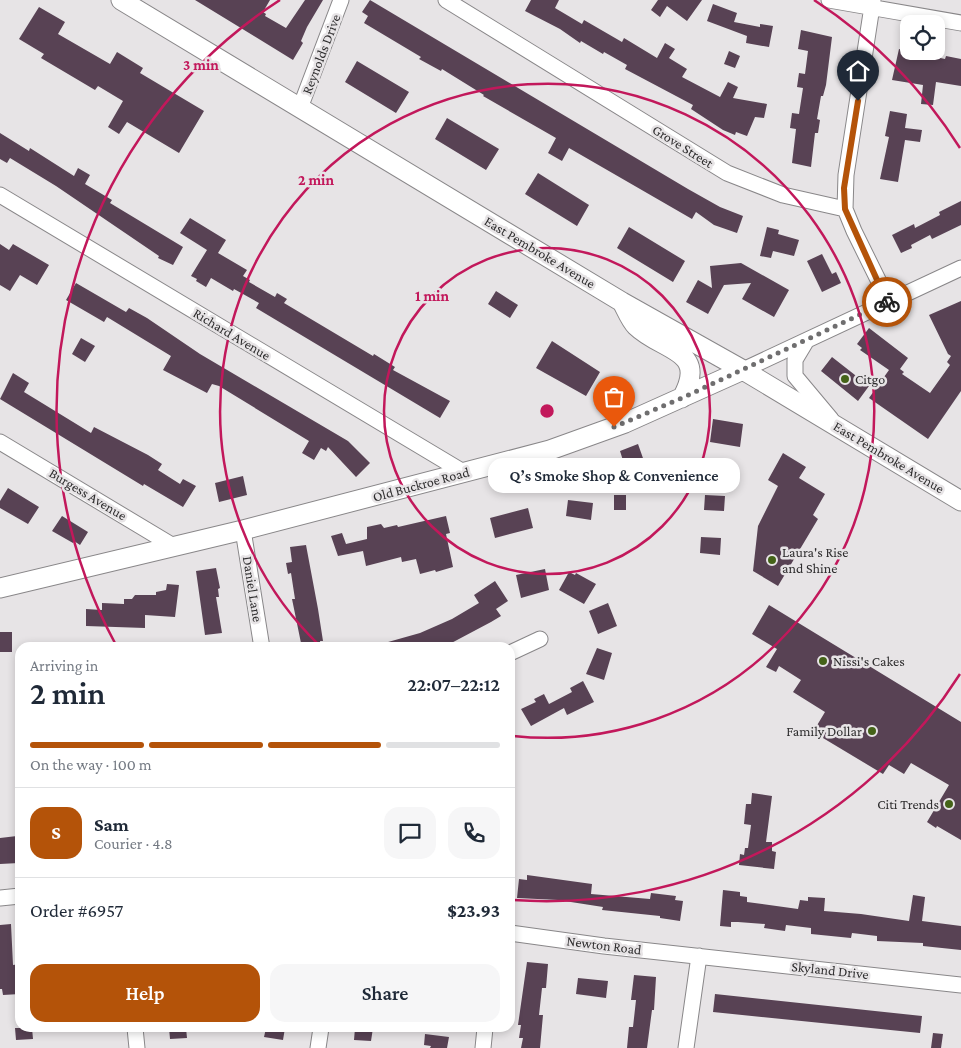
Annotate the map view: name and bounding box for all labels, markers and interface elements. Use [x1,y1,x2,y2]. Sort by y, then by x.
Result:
street label: Reynolds Drive [298,12,344,96]
map controls [900,15,945,60]
button: locate [900,15,945,60]
pin [837,50,879,101]
text: 3 min [183,57,219,73]
icon: home [844,57,872,85]
street label: Grove Street [650,121,717,171]
text: 2 min [298,172,334,188]
street label: East Pembroke Avenue [482,213,598,291]
courier [862,277,912,327]
text: 1 min [415,288,449,304]
icon: bike [873,288,901,316]
street label: Richard Avenue [191,305,273,363]
place label: Citgo [855,371,885,387]
marker: Citgo [839,373,851,385]
pin [593,376,635,427]
icon: bag [600,383,628,411]
centre of rings [538,402,556,420]
street label: East Pembroke Avenue [831,418,947,496]
callout: Q’s Smoke Shop & Convenience [488,457,740,492]
street label: Old Buckroe Road [371,463,472,505]
street label: Burgess Avenue [46,465,130,523]
text: Q’s Smoke Shop & Convenience [509,467,719,484]
place label: Laura's Rise and Shine [782,544,848,576]
marker: Laura's Rise and Shine [766,554,778,566]
street label: Daniel Lane [240,555,266,623]
place label: Nissi's Cakes [833,653,905,669]
marker: Nissi's Cakes [817,655,829,667]
text: Arriving in [30,657,98,674]
text: 22:07–22:12 [407,674,500,695]
text: 2 min [30,675,105,711]
place label: Family Dollar [786,723,862,739]
marker: Family Dollar [866,725,878,737]
text: On the way · 100 m [30,756,152,773]
place label: Citi Trends [877,796,939,812]
marker: Citi Trends [943,798,955,810]
button: chat [384,807,436,859]
button: phone [448,807,500,859]
text: Sam [94,814,129,835]
text: S [51,822,61,843]
text: Courier · 4.8 [94,835,173,852]
text: Order #6957 [30,900,123,921]
text: $23.93 [447,900,500,921]
street label: Newton Road [566,932,643,958]
street label: Skyland Drive [791,958,869,982]
button: Help [30,964,260,1022]
button: Share [270,964,500,1022]

